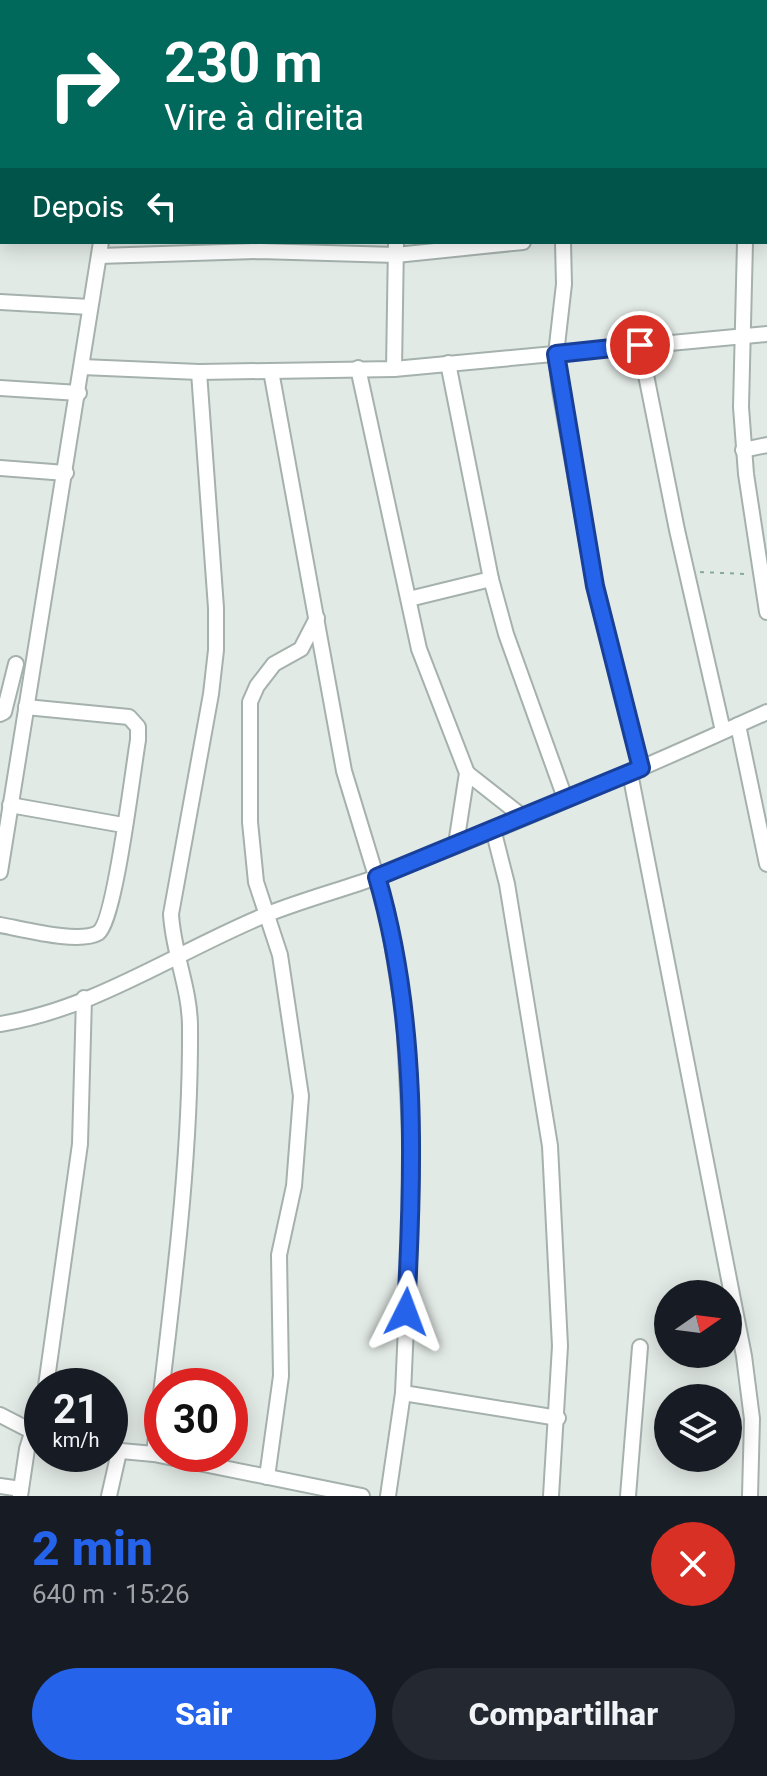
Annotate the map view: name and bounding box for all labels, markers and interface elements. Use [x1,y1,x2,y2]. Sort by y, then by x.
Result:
text: 230 m [164,30,323,96]
icon: right [32,32,136,136]
text: Vire à direita [164,97,364,139]
icon: left [140,184,184,228]
text: Depois [32,189,124,224]
pin [606,311,674,379]
icon: arrive [618,323,662,367]
position arrow [364,1270,448,1354]
north arrow [654,1280,742,1368]
map controls [654,1280,742,1472]
speed limit sign: 30 [144,1368,248,1472]
button: layers [654,1384,742,1472]
text: 21 [53,1386,99,1433]
text: km/h [53,1428,99,1452]
text: 2 min [32,1520,153,1577]
button: close [651,1522,735,1606]
text: 640 m · 15:26 [32,1579,190,1609]
button: Sair [32,1668,376,1760]
button: Compartilhar [392,1668,735,1760]

